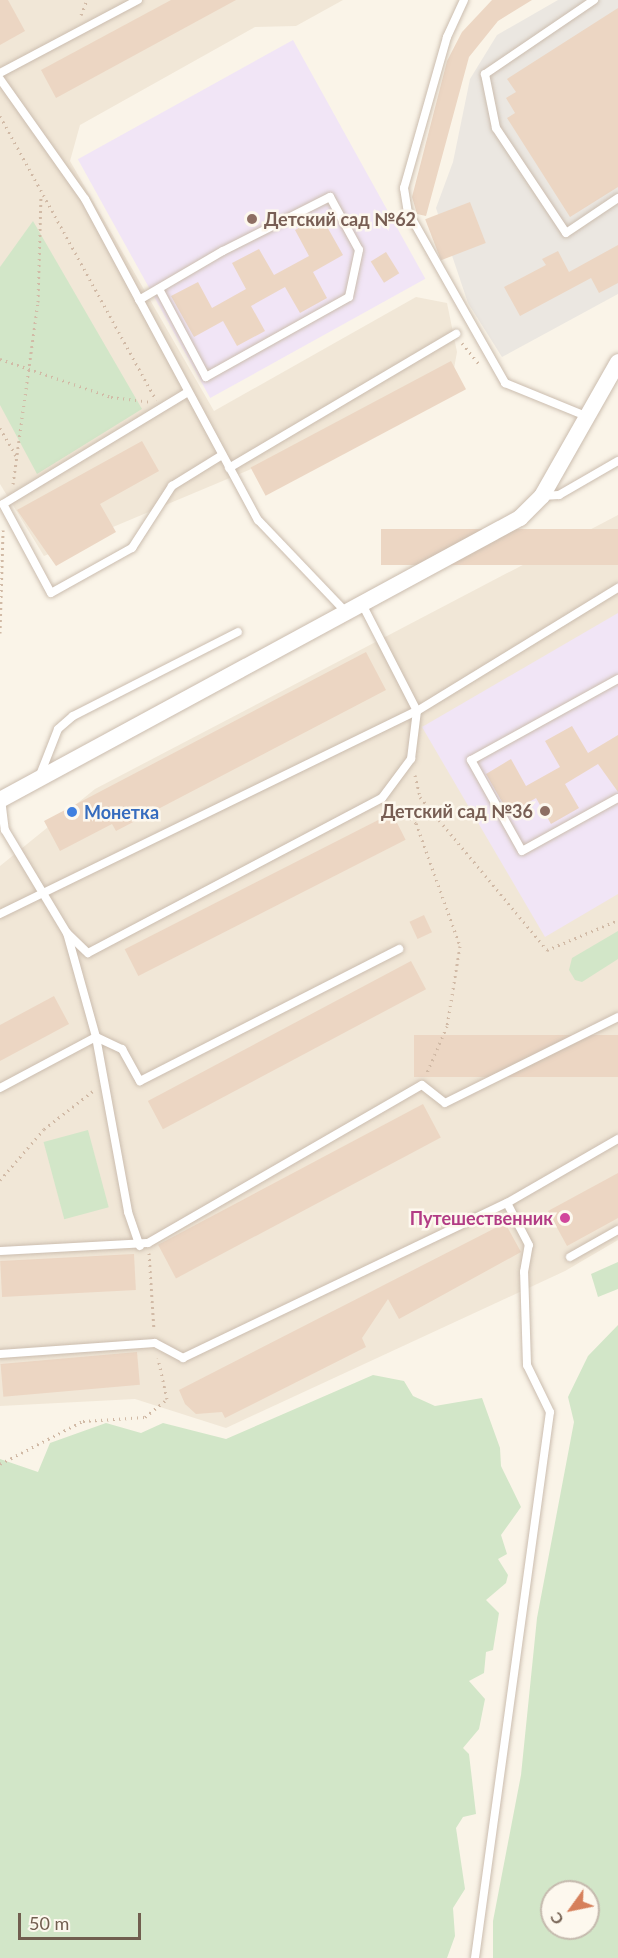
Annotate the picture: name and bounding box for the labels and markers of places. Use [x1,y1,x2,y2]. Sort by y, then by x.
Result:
place label: Детский сад №62 [264,208,416,230]
marker: Детский сад №62 [245,212,259,226]
place label: Детский сад №36 [381,800,533,822]
place label: Монетка [84,801,159,823]
marker: Детский сад №36 [538,804,552,818]
marker: Монетка [65,805,79,819]
place label: Путешественник [410,1207,553,1229]
marker: Путешественник [558,1211,572,1225]

